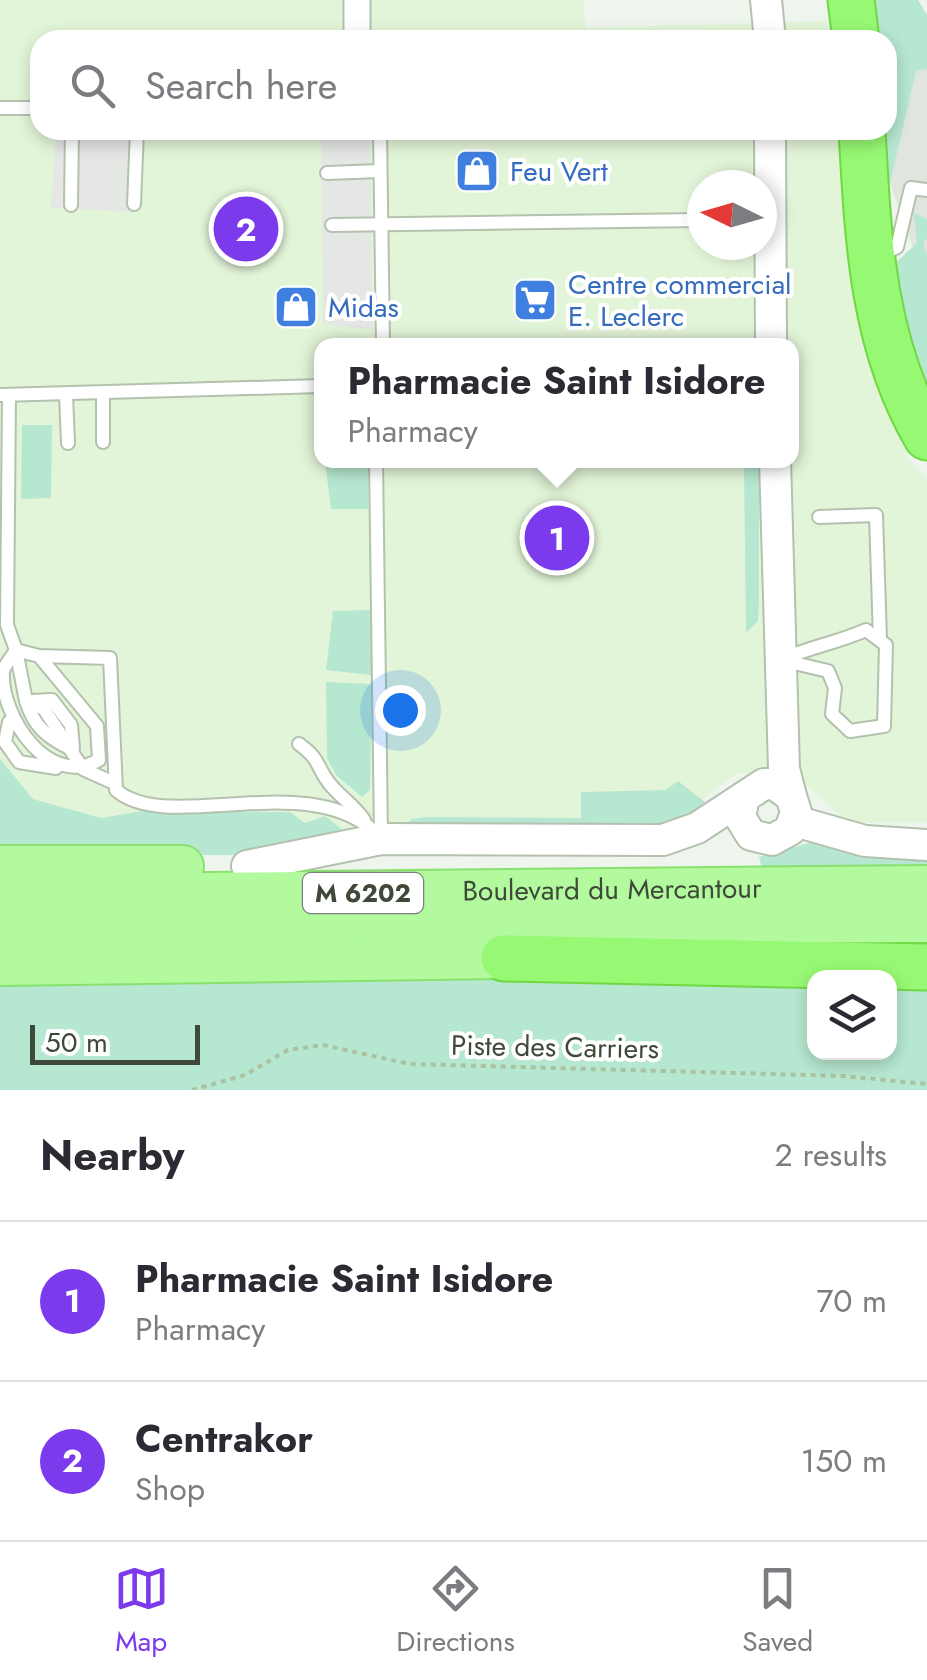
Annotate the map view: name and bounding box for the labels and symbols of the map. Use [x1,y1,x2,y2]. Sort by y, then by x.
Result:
shop icon: Feu Vert [454,148,500,194]
place label: Feu Vert [510,151,608,192]
north arrow [687,170,777,260]
pin: 2 [214,192,278,266]
place label: Centre commercial E. Leclerc [568,264,792,337]
supermarket icon: Centre commercial E. Leclerc [512,277,558,323]
shop icon: Midas [273,284,319,330]
place label: Midas [328,287,399,328]
pin: 1 [524,500,590,576]
your location [375,685,426,736]
street label: Boulevard du Mercantour [462,867,762,911]
road number: M 6202 [303,873,423,913]
scale bar [30,1020,200,1064]
street label: Piste des Carriers [451,1025,659,1069]

